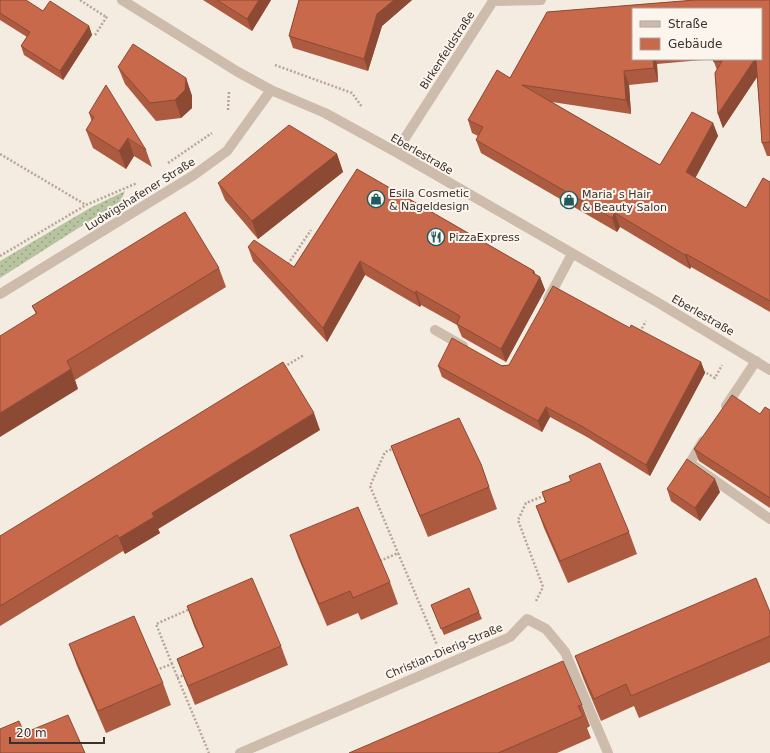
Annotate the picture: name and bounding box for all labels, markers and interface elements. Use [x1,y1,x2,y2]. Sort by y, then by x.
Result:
legend [632,8,762,60]
street label: Birkenfeldstraße [417,9,478,92]
text: Straße [668,17,708,31]
text: Gebäude [668,37,722,51]
street label: Eberlestraße [388,131,456,178]
street label: Ludwigshafener Straße [83,155,198,234]
place label: Esila Cosmetic & Nageldesign [389,187,469,213]
place label: Maria' s Hair & Beauty Salon [582,188,667,214]
shop icon: Esila Cosmetic & Nageldesign [366,189,386,209]
shop icon: Maria' s Hair & Beauty Salon [559,190,579,210]
restaurant icon: PizzaExpress [426,227,446,247]
place label: PizzaExpress [449,231,520,244]
street label: Eberlestraße [669,292,737,339]
street label: Christian-Dierig-Straße [384,621,505,682]
scale bar [10,719,104,745]
text: 20 m [16,726,47,740]

